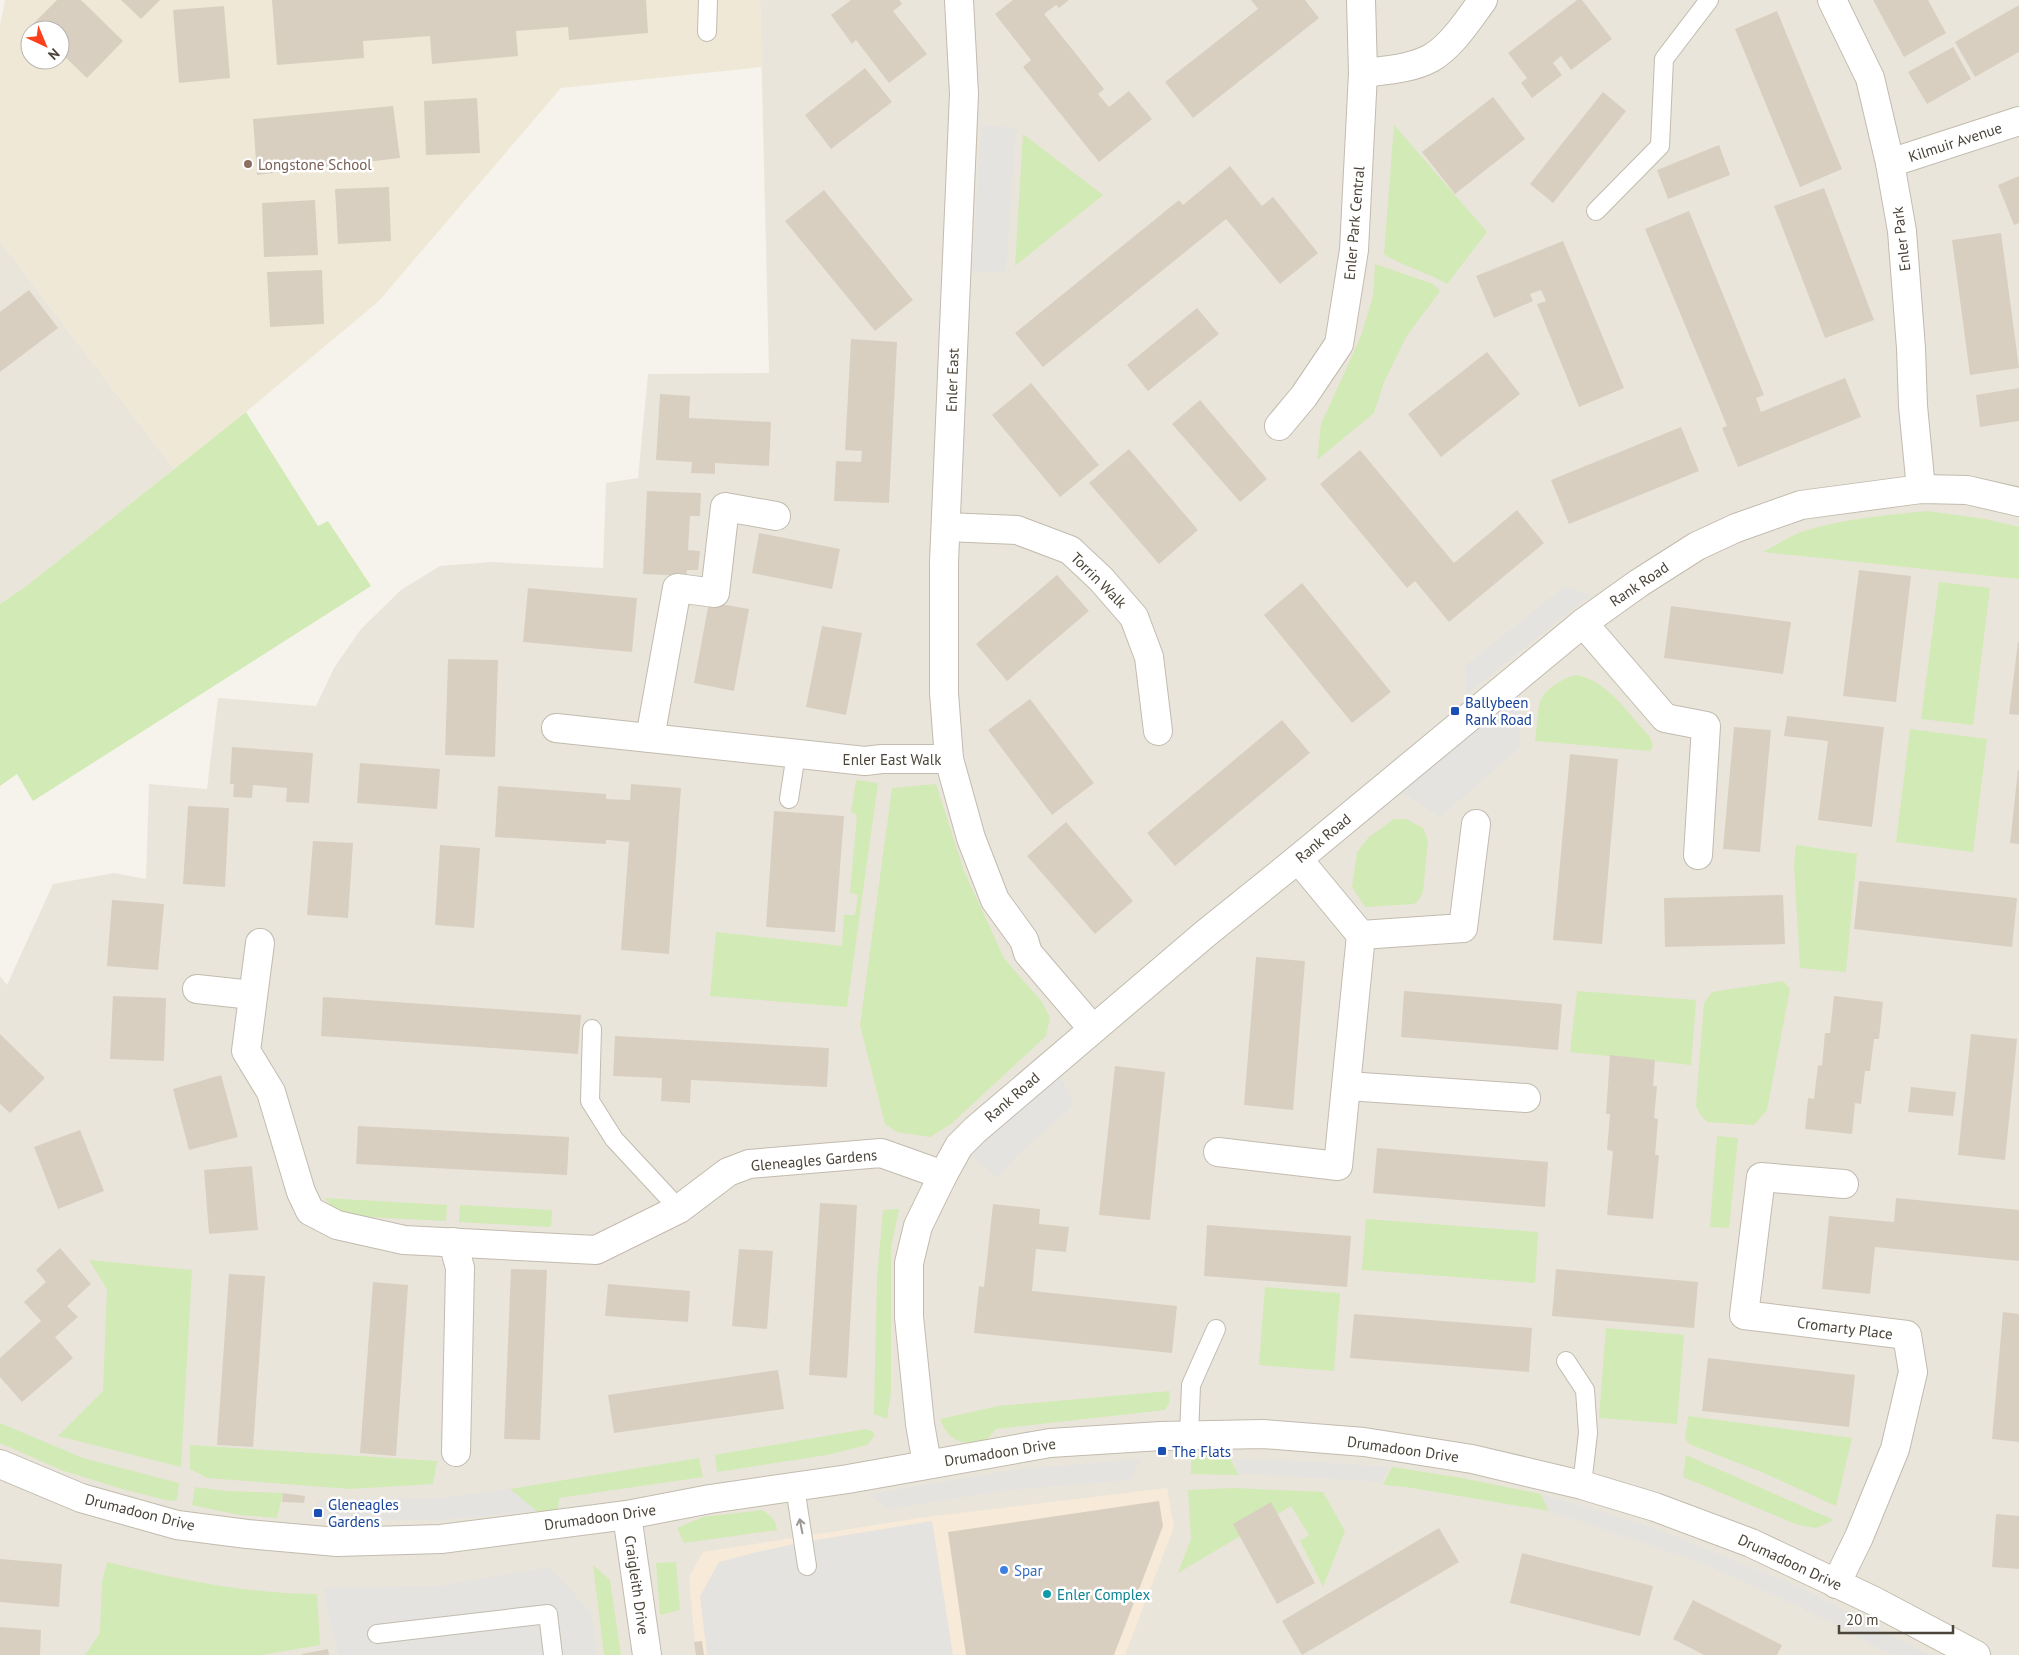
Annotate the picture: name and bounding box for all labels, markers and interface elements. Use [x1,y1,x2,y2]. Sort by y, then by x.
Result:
north arrow [20,20,70,70]
text: N [44,45,64,64]
street label: Kilmuir Avenue [1906,118,2004,166]
place label: Longstone School [258,155,372,174]
marker: Longstone School [242,158,254,170]
street label: Enler Park Central [1340,165,1369,281]
street label: Enler Park [1888,205,1914,272]
street label: Enler East [941,348,963,412]
street label: Torrin Walk [1067,548,1132,613]
street label: Rank Road [1606,557,1672,611]
place label: Ballybeen Rank Road [1465,693,1532,729]
marker: Ballybeen Rank Road [1449,705,1461,717]
street label: Enler East Walk [843,750,942,769]
street label: Rank Road [1291,809,1355,867]
street label: Rank Road [981,1068,1043,1126]
street label: Gleneagles Gardens [750,1145,878,1175]
street label: Cromarty Place [1796,1313,1894,1343]
street label: Drumadoon Drive [1346,1432,1460,1466]
street label: Drumadoon Drive [943,1434,1057,1470]
place label: The Flats [1172,1442,1231,1461]
marker: The Flats [1156,1445,1168,1457]
street label: Drumadoon Drive [83,1489,197,1535]
place label: Gleneagles Gardens [328,1495,399,1531]
street label: Drumadoon Drive [543,1500,657,1534]
marker: Gleneagles Gardens [312,1507,324,1519]
one-way arrow [795,1519,805,1535]
street label: Drumadoon Drive [1735,1530,1845,1594]
street label: Craigleith Drive [621,1534,653,1636]
place label: Spar [1014,1561,1043,1580]
marker: Spar [998,1564,1010,1576]
place label: Enler Complex [1057,1585,1150,1604]
marker: Enler Complex [1041,1588,1053,1600]
scale bar [1839,1602,1953,1634]
text: 20 m [1846,1610,1879,1629]

